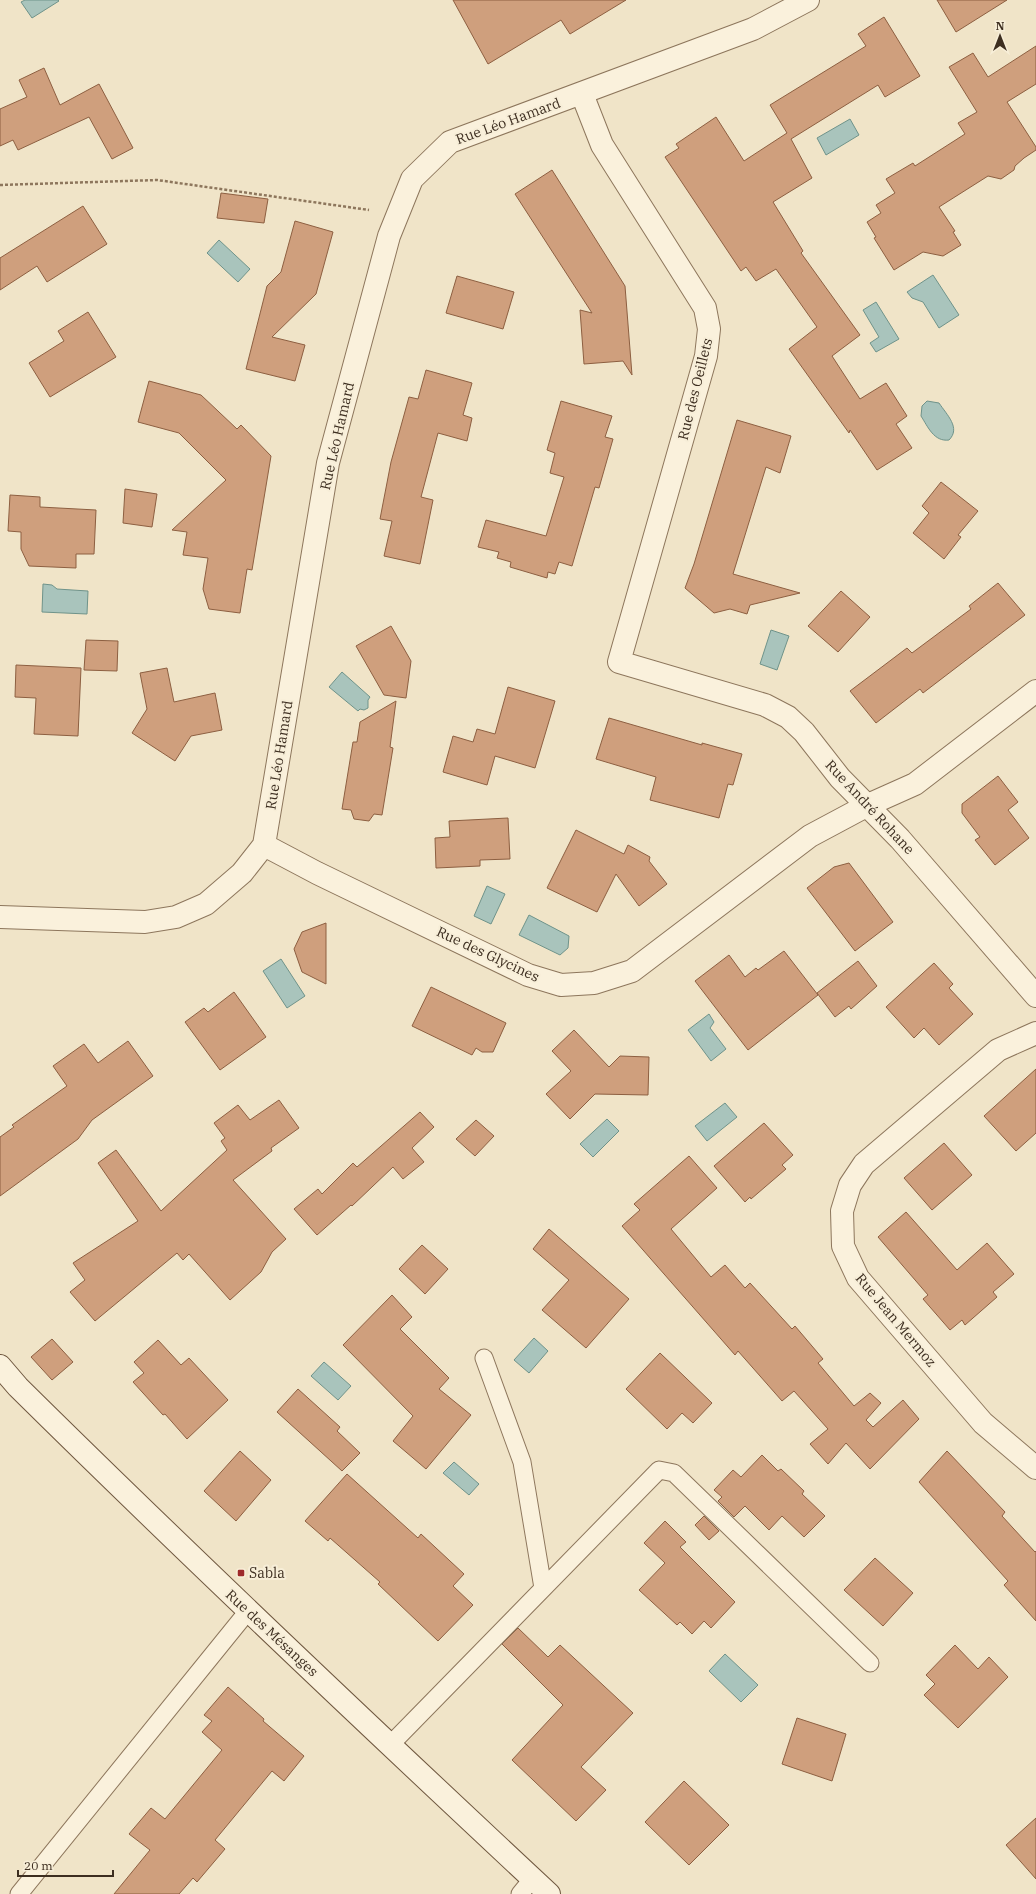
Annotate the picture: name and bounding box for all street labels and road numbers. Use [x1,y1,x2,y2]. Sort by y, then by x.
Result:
street label: Rue Léo Hamard [453,94,563,148]
street label: Rue des Oeillets [674,336,716,442]
street label: Rue Léo Hamard [316,380,358,492]
street label: Rue Léo Hamard [261,699,297,811]
street label: Rue André Rohane [822,756,918,858]
street label: Rue des Glycines [434,922,542,986]
street label: Rue Jean Mermoz [852,1270,940,1370]
street label: Rue des Mésanges [222,1586,322,1681]

